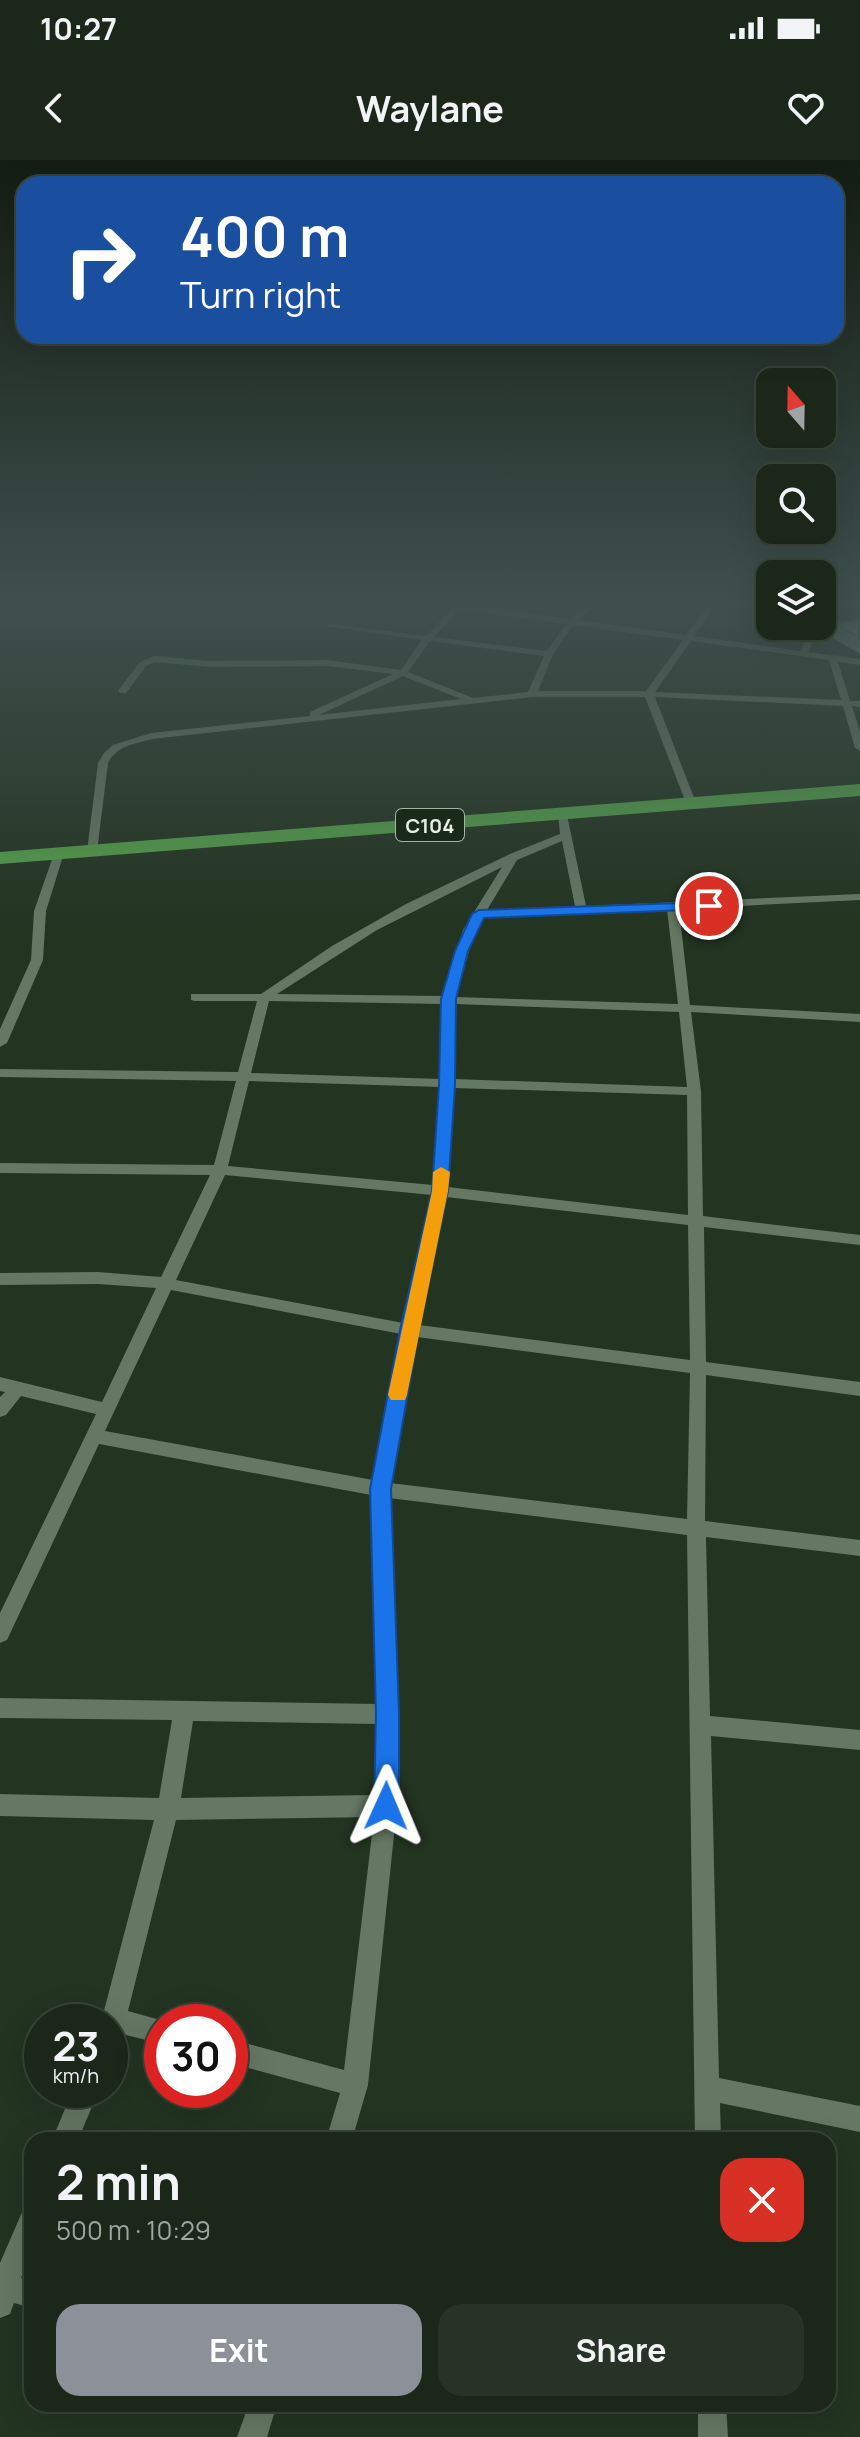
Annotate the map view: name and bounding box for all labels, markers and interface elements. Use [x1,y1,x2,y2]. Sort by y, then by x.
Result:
text: 10:27 [40,8,117,49]
text: Waylane [356,84,504,133]
icon: back [32,86,76,130]
icon: heart [784,86,828,130]
text: 400 m [180,197,349,274]
icon: right [48,208,152,312]
text: Turn right [180,270,341,319]
north arrow [756,368,836,448]
map controls [756,368,836,640]
button: search [756,464,836,544]
button: layers [756,560,836,640]
road number: C104 [396,809,464,841]
pin [675,872,743,940]
icon: arrive [687,884,731,928]
position arrow [344,1764,428,1848]
speed limit sign: 30 [144,2004,248,2108]
text: 23 [52,2018,100,2073]
text: km/h [53,2062,99,2089]
text: 2 min [56,2149,181,2214]
button: close [720,2158,804,2242]
text: 500 m · 10:29 [56,2212,211,2248]
button: Exit [56,2304,422,2396]
button: Share [438,2304,804,2396]

